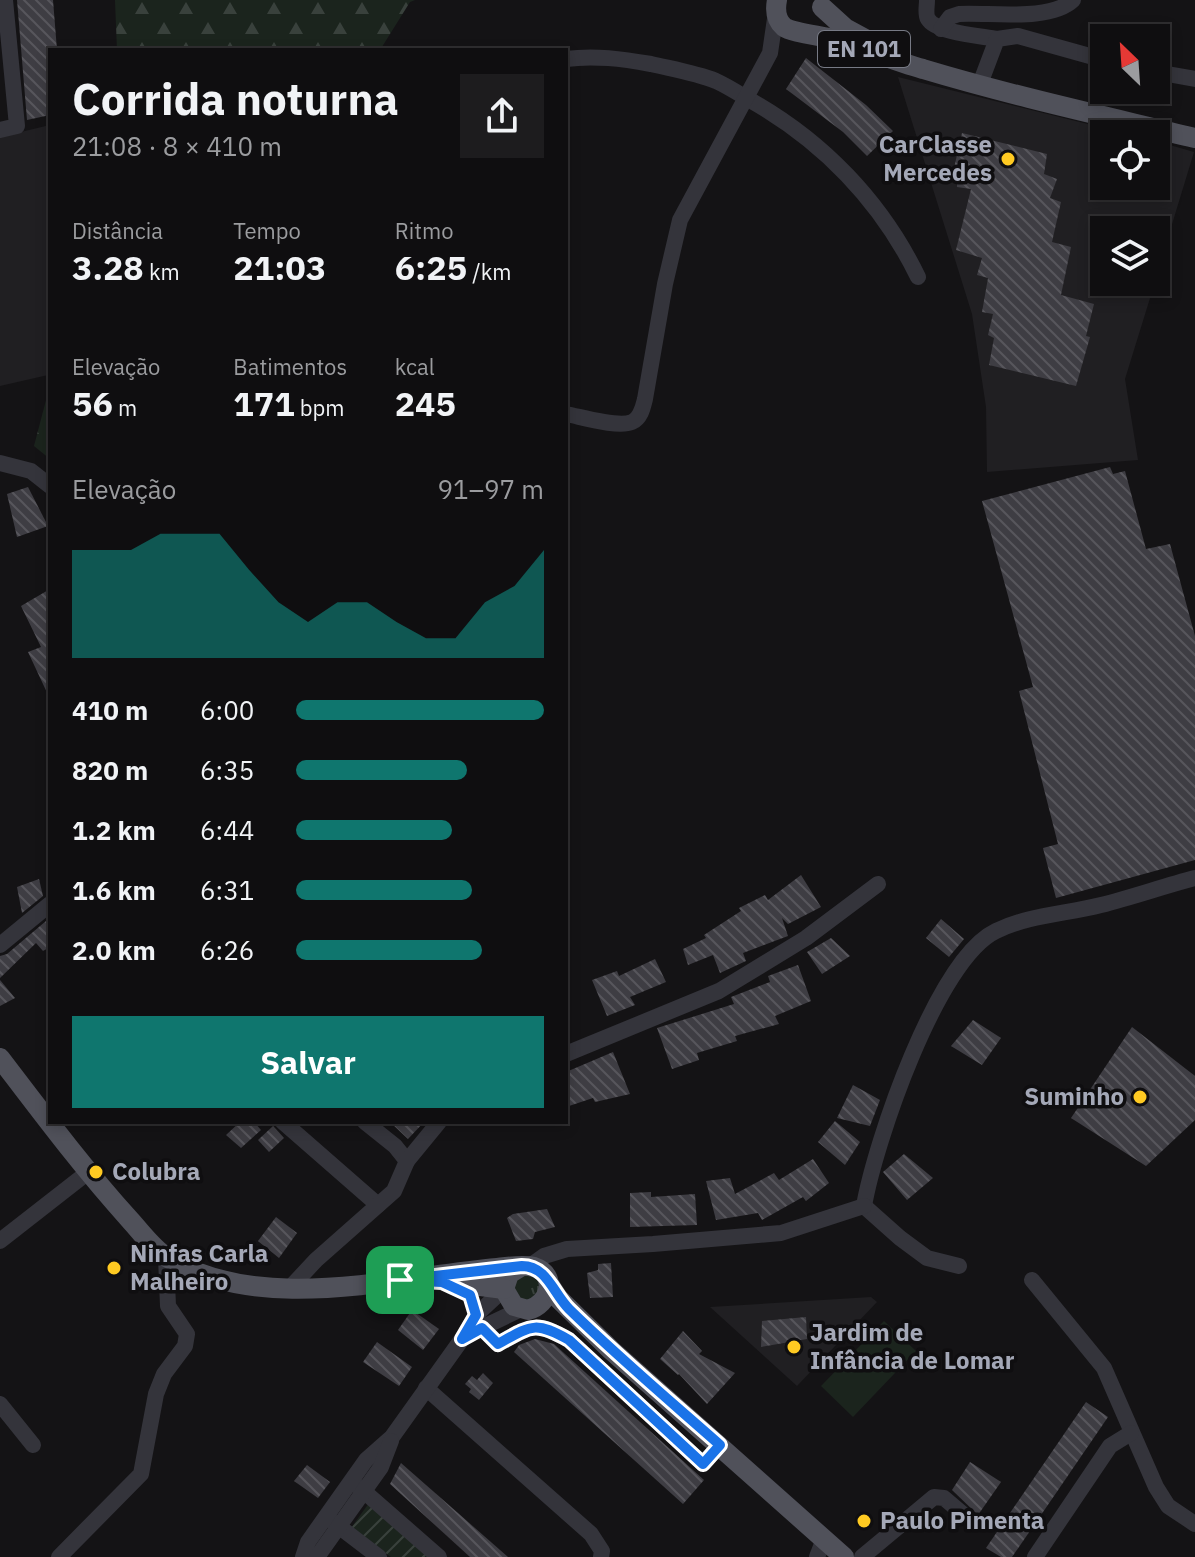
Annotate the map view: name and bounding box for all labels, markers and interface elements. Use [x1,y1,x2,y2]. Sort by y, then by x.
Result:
north arrow [1090,24,1170,104]
map controls [1090,24,1170,296]
road number: EN 101 [818,31,910,67]
text: Corrida noturna [72,70,399,127]
button: share [460,74,544,158]
button: locate [1090,120,1170,200]
place label: CarClasse Mercedes [879,128,992,188]
text: 21:08 · 8 × 410 m [72,129,282,163]
marker: CarClasse Mercedes [999,150,1017,168]
text: Distância [72,216,163,245]
text: Tempo [233,216,301,245]
text: Ritmo [395,216,454,245]
button: layers [1090,216,1170,296]
text: 3.28 [72,245,144,289]
text: 21:03 [233,245,326,289]
text: 6:25 [395,245,467,289]
text: km [144,257,180,286]
text: /km [467,257,512,286]
text: Elevação [72,352,160,381]
text: Batimentos [233,352,347,381]
text: kcal [395,352,435,381]
text: 56 [72,381,113,425]
text: 171 [233,381,295,425]
text: 245 [395,381,456,425]
text: m [113,393,137,422]
text: bpm [295,393,344,422]
text: Elevação [72,472,176,506]
text: 91–97 m [437,472,544,506]
text: 410 m [72,693,148,727]
text: 6:00 [200,693,254,727]
text: 820 m [72,753,148,787]
text: 6:35 [200,753,254,787]
text: 1.2 km [72,813,156,847]
text: 6:44 [200,813,254,847]
text: 1.6 km [72,873,156,907]
text: 6:31 [200,873,254,907]
text: 2.0 km [72,933,156,967]
text: 6:26 [200,933,254,967]
button: Salvar [72,1016,544,1108]
place label: Suminho [1024,1080,1124,1112]
marker: Suminho [1131,1088,1149,1106]
place label: Colubra [112,1155,200,1187]
marker: Colubra [87,1163,105,1181]
place label: Ninfas Carla Malheiro [130,1237,269,1297]
pin [366,1246,434,1314]
icon: arrive [378,1258,422,1302]
marker: Ninfas Carla Malheiro [105,1259,123,1277]
place label: Jardim de Infância de Lomar [810,1316,1015,1376]
marker: Jardim de Infância de Lomar [785,1338,803,1356]
place label: Paulo Pimenta [880,1504,1045,1536]
marker: Paulo Pimenta [855,1512,873,1530]

